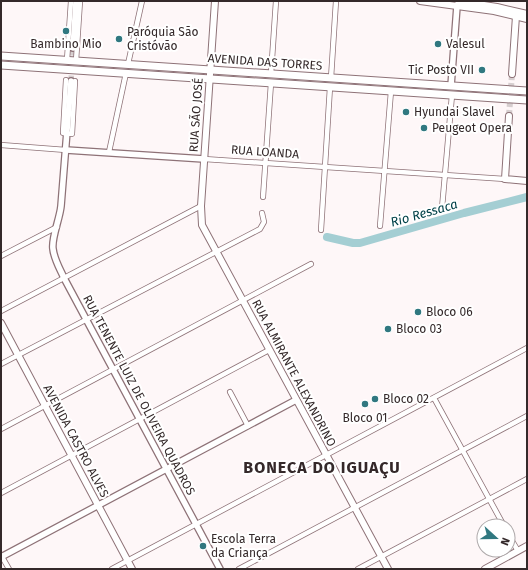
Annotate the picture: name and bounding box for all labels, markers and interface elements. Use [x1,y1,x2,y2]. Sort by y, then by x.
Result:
place label: Paróquia São Cristóvão [127,25,198,53]
marker: Bambino Mio [61,26,71,36]
marker: Paróquia São Cristóvão [114,34,124,44]
place label: Bambino Mio [30,37,102,51]
place label: Valesul [446,37,485,51]
marker: Valesul [433,39,443,49]
street label: AVENIDA DAS TORRES [207,51,323,73]
place label: Tic Posto VII [408,63,474,77]
marker: Tic Posto VII [477,65,487,75]
street label: RUA SÃO JOSÉ [185,77,206,153]
place label: Hyundai Slavel [414,105,495,119]
marker: Hyundai Slavel [401,107,411,117]
place label: Peugeot Opera [432,121,512,135]
marker: Peugeot Opera [419,123,429,133]
street label: RUA LOANDA [230,143,300,161]
water label: Rio Ressaca [389,196,459,230]
street label: RUA TENENTE LUIZ DE OLIVEIRA QUADROS [80,293,198,498]
street label: RUA ALMIRANTE ALEXANDRINO [249,297,339,449]
place label: Bloco 06 [426,305,473,319]
marker: Bloco 06 [413,307,423,317]
place label: Bloco 03 [396,322,442,336]
marker: Bloco 03 [383,324,393,334]
street label: AVENIDA CASTRO ALVES [40,382,112,500]
place label: Bloco 02 [383,392,429,406]
marker: Bloco 02 [370,394,380,404]
marker: Bloco 01 [360,399,370,409]
place label: Bloco 01 [342,411,388,425]
district label: BONECA DO IGUAÇU [243,458,401,479]
north arrow [476,518,516,558]
place label: Escola Terra da Criança [211,532,276,560]
text: N [497,536,512,547]
marker: Escola Terra da Criança [198,541,208,551]

